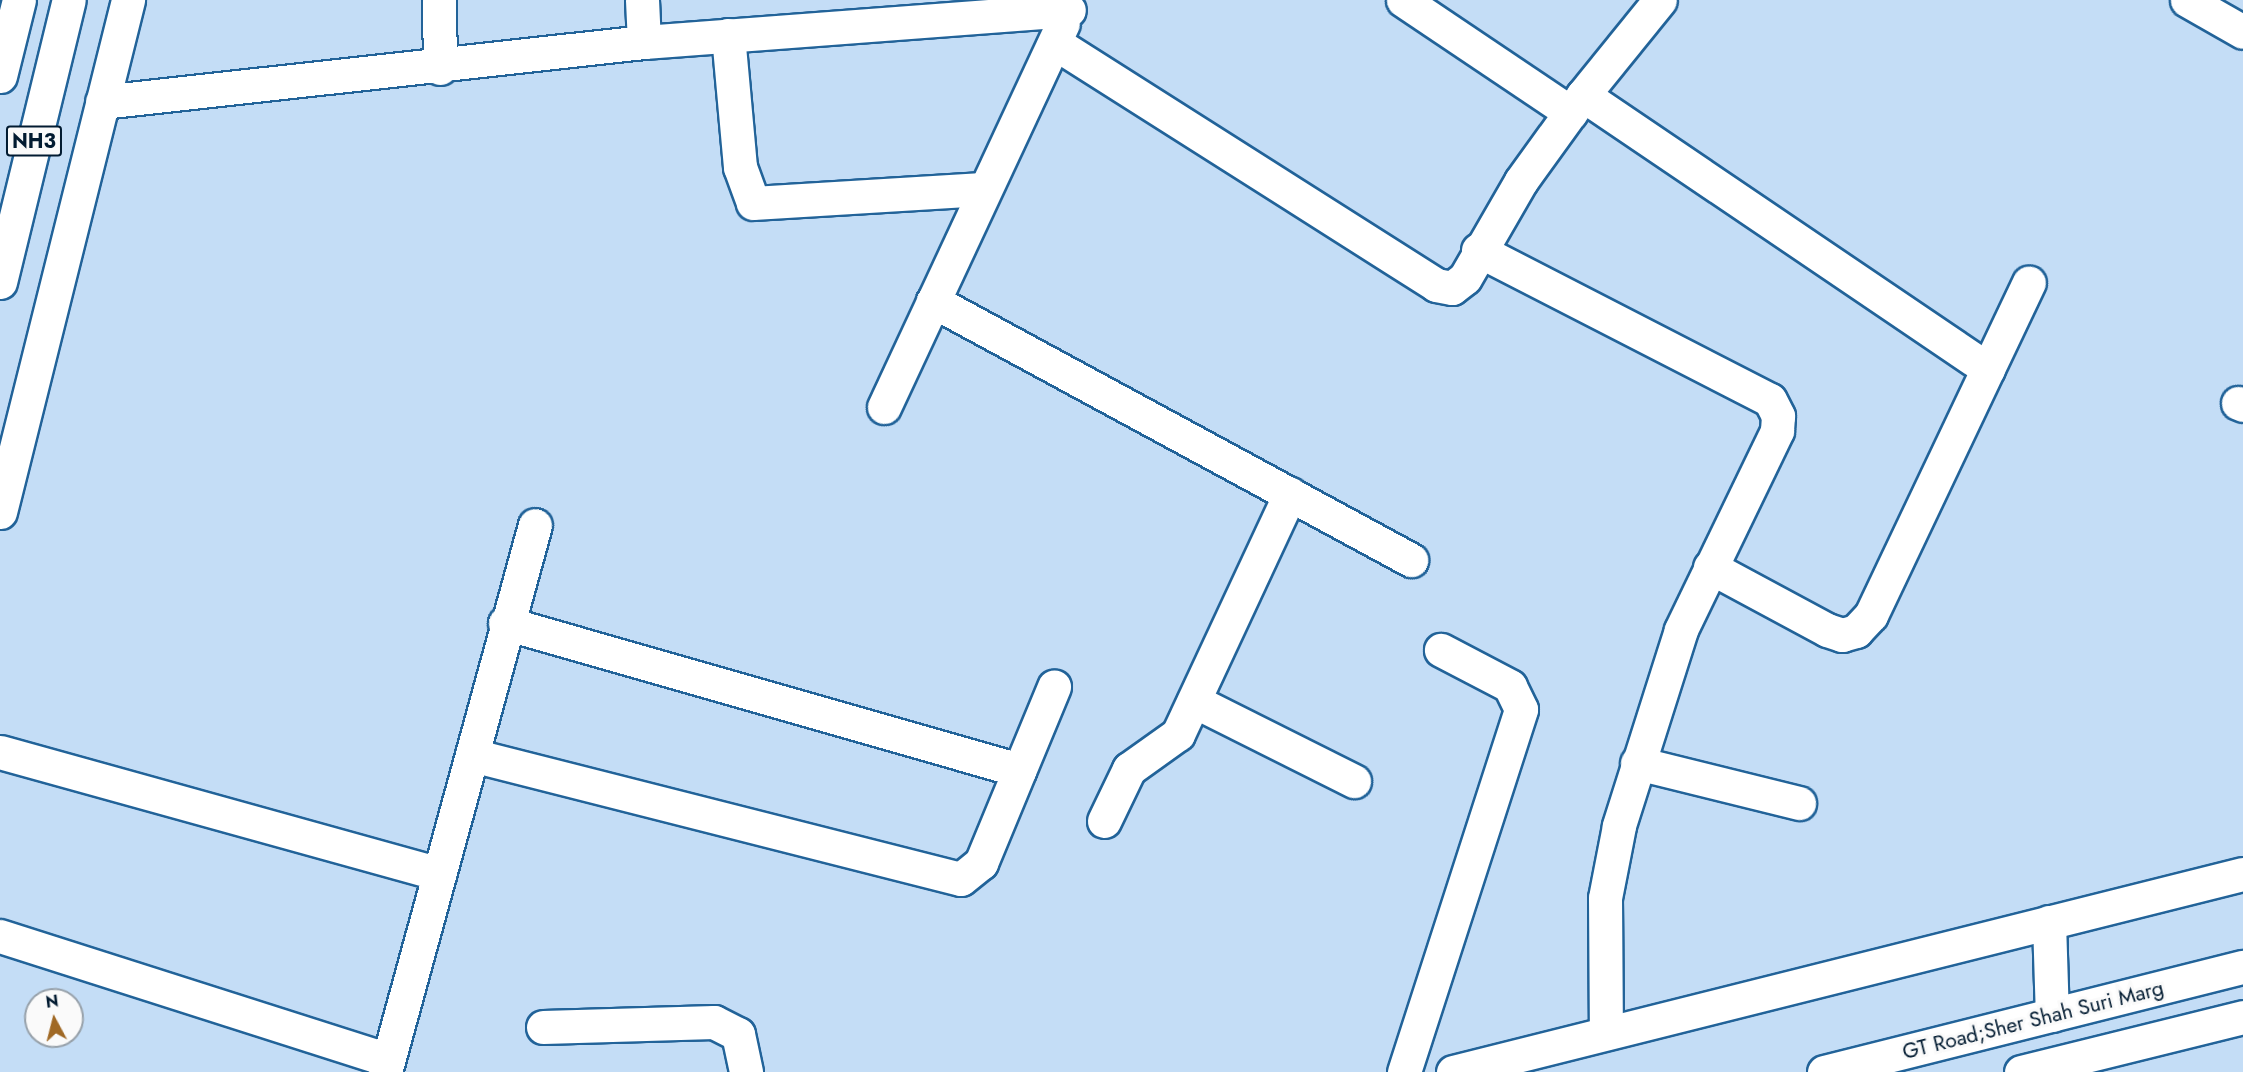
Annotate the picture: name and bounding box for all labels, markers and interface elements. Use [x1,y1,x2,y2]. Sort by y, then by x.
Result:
road number: NH3 [6,124,63,158]
street label: GT Road;Sher Shah Suri Marg [1900,975,2166,1065]
north arrow [24,988,84,1048]
text: N [44,989,60,1014]

